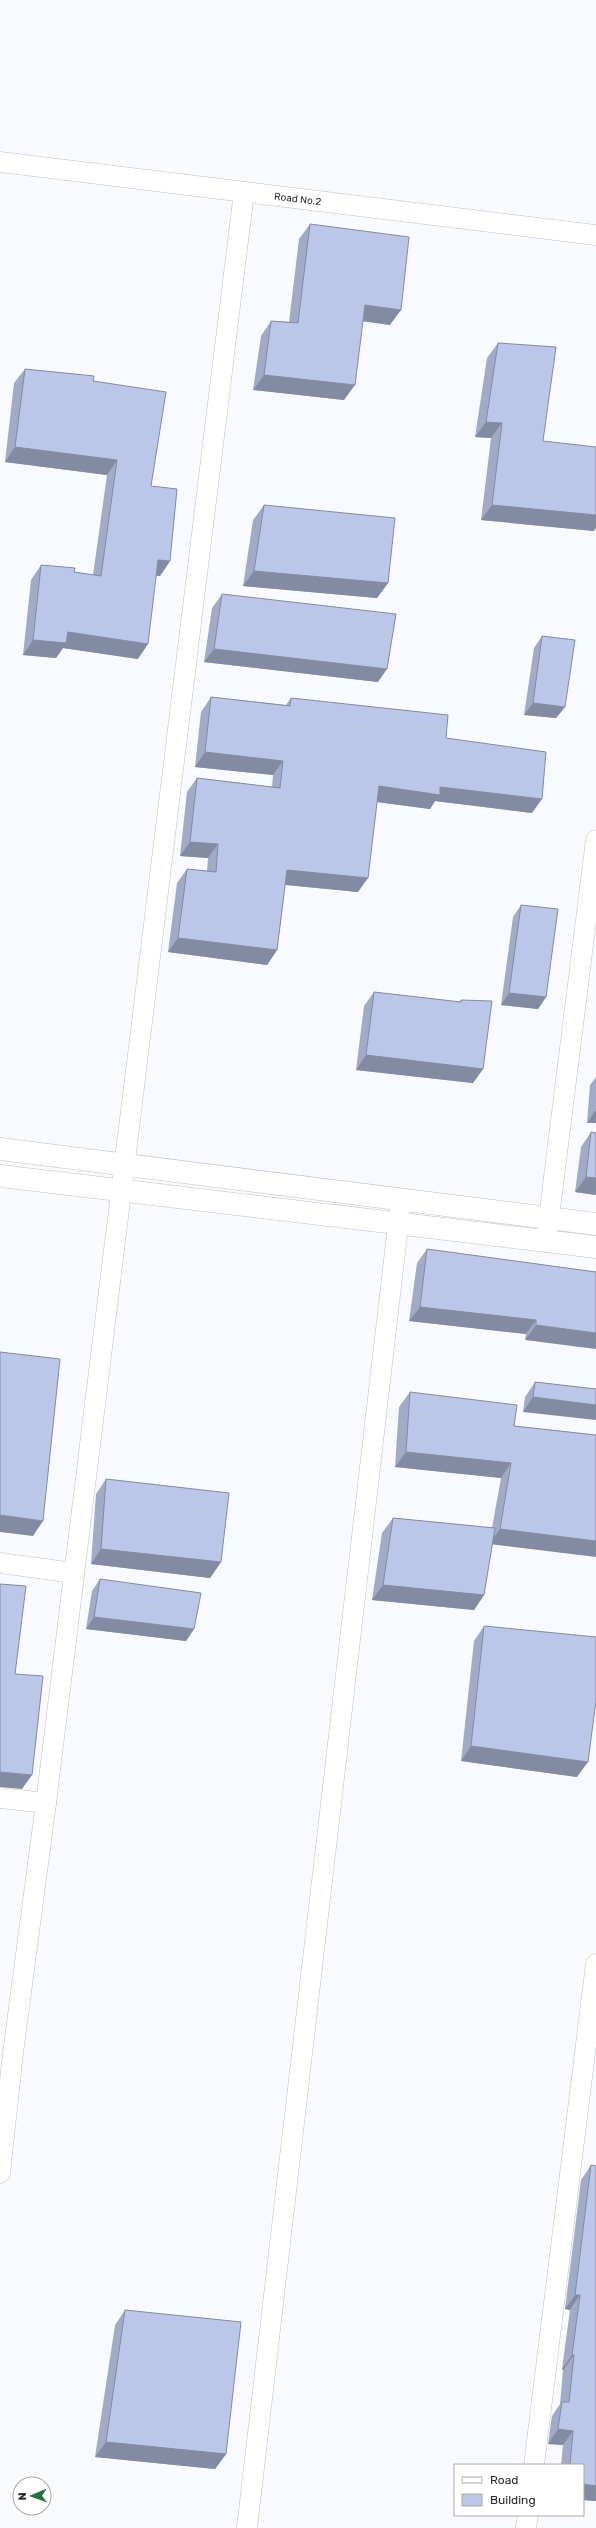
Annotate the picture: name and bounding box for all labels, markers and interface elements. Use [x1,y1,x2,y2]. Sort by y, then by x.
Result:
street label: Road No.2 [273,191,322,208]
legend [454,2464,584,2516]
text: Road [490,2473,518,2487]
north arrow [12,2476,52,2516]
text: N [16,2492,29,2501]
text: Building [490,2493,536,2507]

